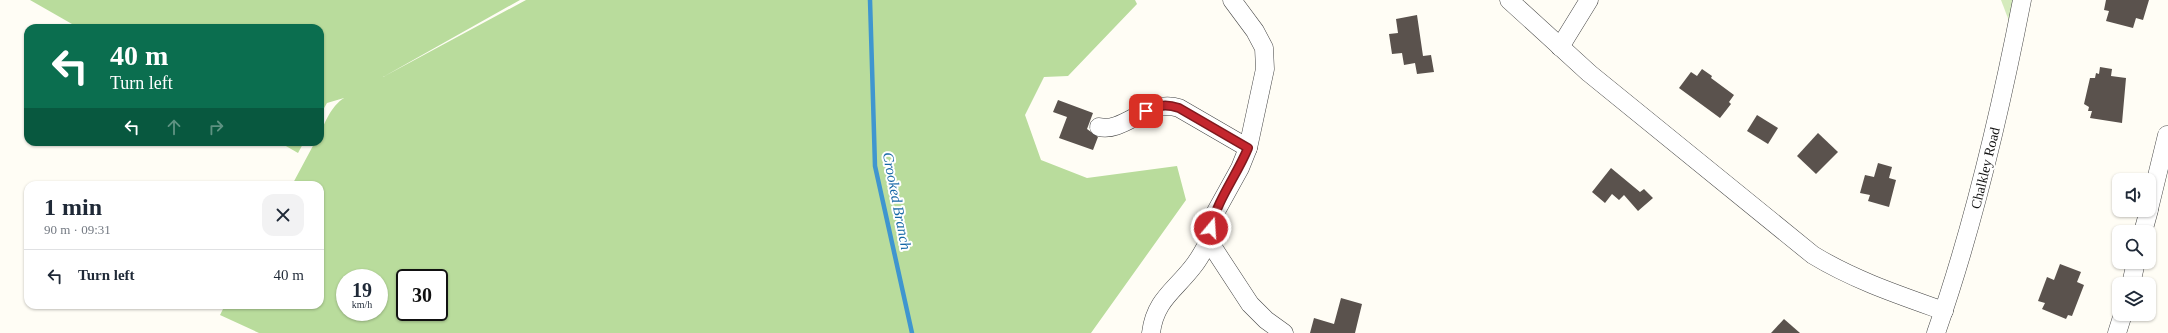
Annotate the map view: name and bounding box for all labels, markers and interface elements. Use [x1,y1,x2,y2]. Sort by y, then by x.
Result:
icon: left [44,40,96,92]
text: 40 m [110,40,168,71]
text: Turn left [110,73,173,93]
pin [1129,94,1163,128]
icon: arrive [1135,100,1157,122]
icon: left [121,116,143,138]
icon: ahead [163,116,185,138]
icon: right [205,116,227,138]
street label: Chalkley Road [1968,126,2003,210]
water label: Crooked Branch [880,151,914,251]
map controls [2112,173,2156,321]
button: sound [2112,173,2156,217]
text: 1 min [44,194,102,220]
button: close [262,194,304,236]
position arrow [1190,207,1232,249]
text: 90 m · 09:31 [44,222,111,237]
button: search [2112,225,2156,269]
icon: left [44,265,66,287]
text: Turn left [78,267,135,283]
text: 40 m [274,267,304,283]
speed limit sign: 30 [396,269,448,321]
button: layers [2112,277,2156,321]
text: 19 [352,279,372,301]
text: km/h [352,299,372,310]

